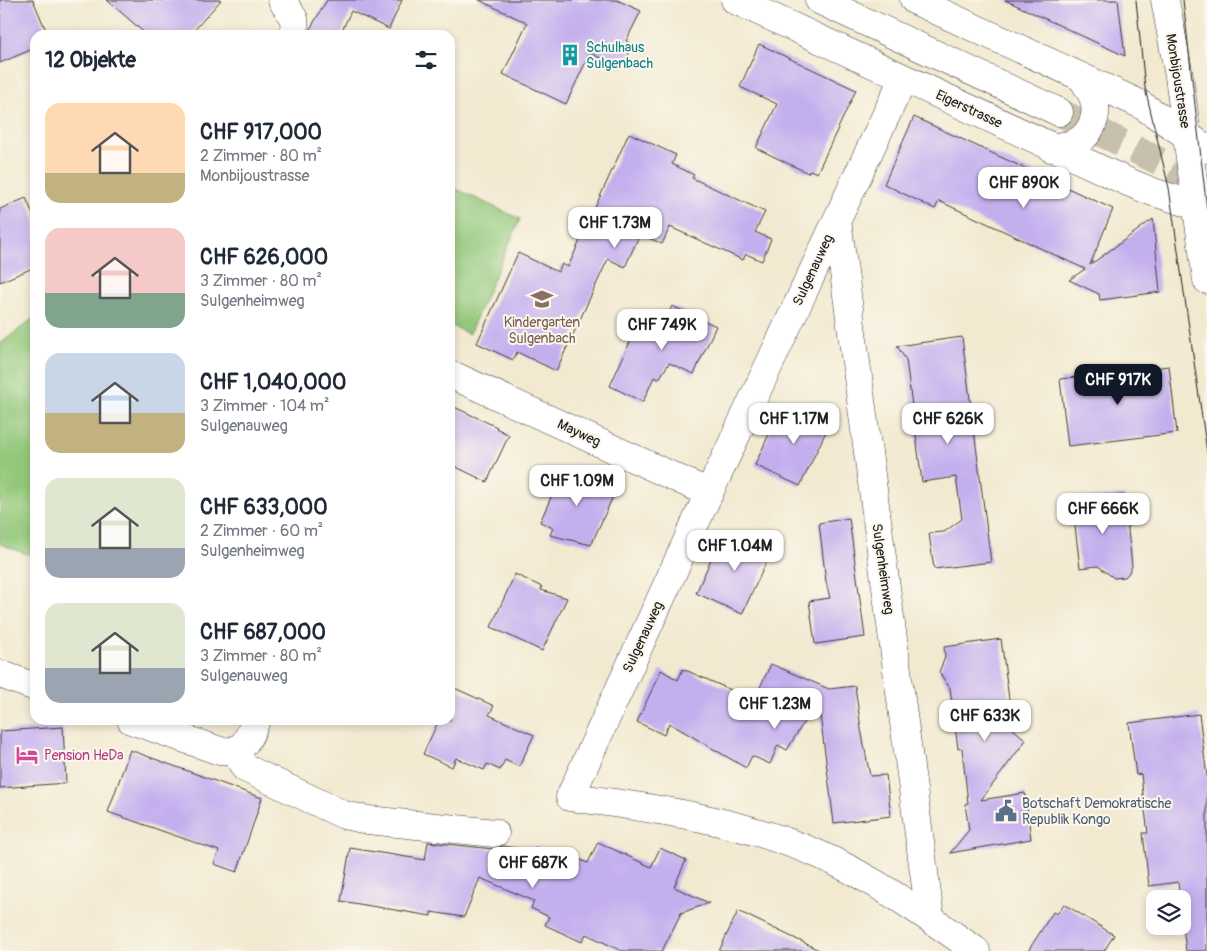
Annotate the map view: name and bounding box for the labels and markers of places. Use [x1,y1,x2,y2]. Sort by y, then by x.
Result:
place label: Schulhaus Sulgenbach [586,39,653,72]
building icon: Schulhaus Sulgenbach [557,42,583,68]
pin: CHF 890K [972,166,1076,209]
pin: CHF 1.73M [558,206,672,249]
school or university icon: Kindergarten Sulgenbach [529,286,555,312]
pin: CHF 749K [610,308,714,351]
place label: Kindergarten Sulgenbach [504,314,580,347]
pin: CHF 917K [1066,364,1170,406]
pin: CHF 1.17M [737,402,851,445]
pin: CHF 626K [896,402,1000,445]
pin: CHF 1.09M [520,464,634,507]
pin: CHF 666K [1051,492,1155,535]
pin: CHF 1.04M [678,530,792,572]
pin: CHF 1.23M [718,688,832,730]
pin: CHF 633K [933,700,1037,742]
hotel icon: Pension HeDa [14,742,40,768]
place label: Pension HeDa [44,747,124,764]
place label: Botschaft Demokratische Republik Kongo [1022,795,1171,828]
public building icon: Botschaft Demokratische Republik Kongo [993,798,1019,824]
pin: CHF 687K [481,846,585,889]

